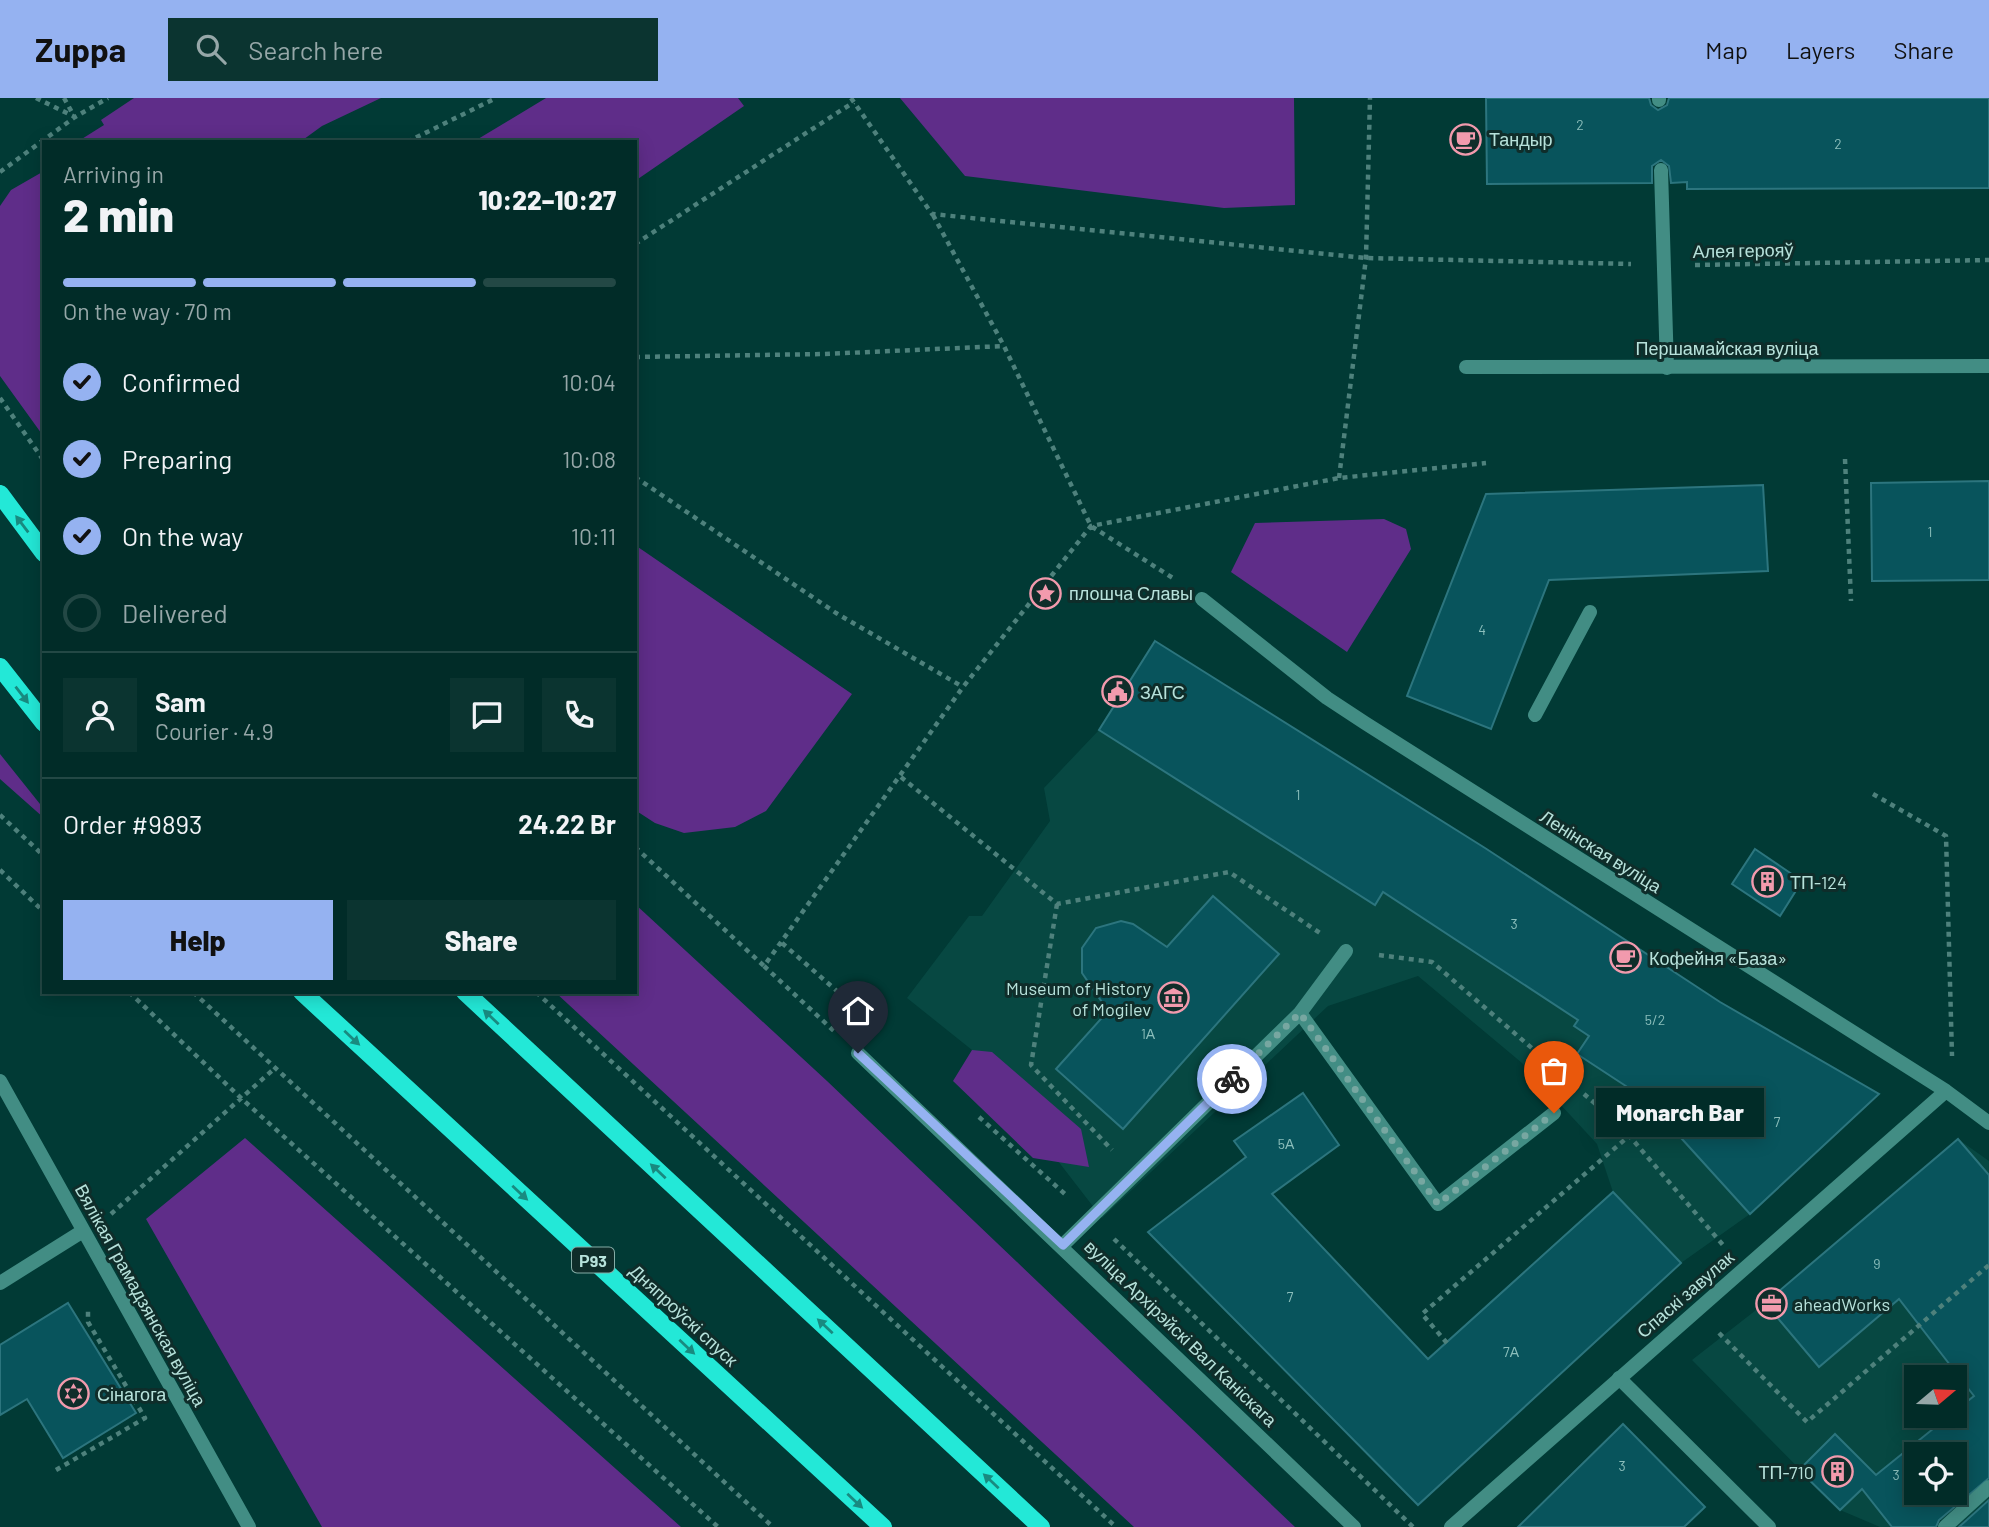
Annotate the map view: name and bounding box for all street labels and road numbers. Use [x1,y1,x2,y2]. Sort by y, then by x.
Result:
street label: Алея герояў [1692,238,1794,262]
street label: Першамайская вуліца [1635,337,1820,359]
street label: Ленінская вуліца [1536,805,1667,898]
street label: Вялікая Грамадзянская вуліца [71,1180,212,1411]
street label: вуліца Архірэйскі Вал Каніскага [1080,1235,1282,1431]
street label: Спаскі завулак [1632,1246,1738,1342]
road number: Р93 [572,1248,614,1272]
street label: Дняпроўскі спуск [625,1259,743,1371]

